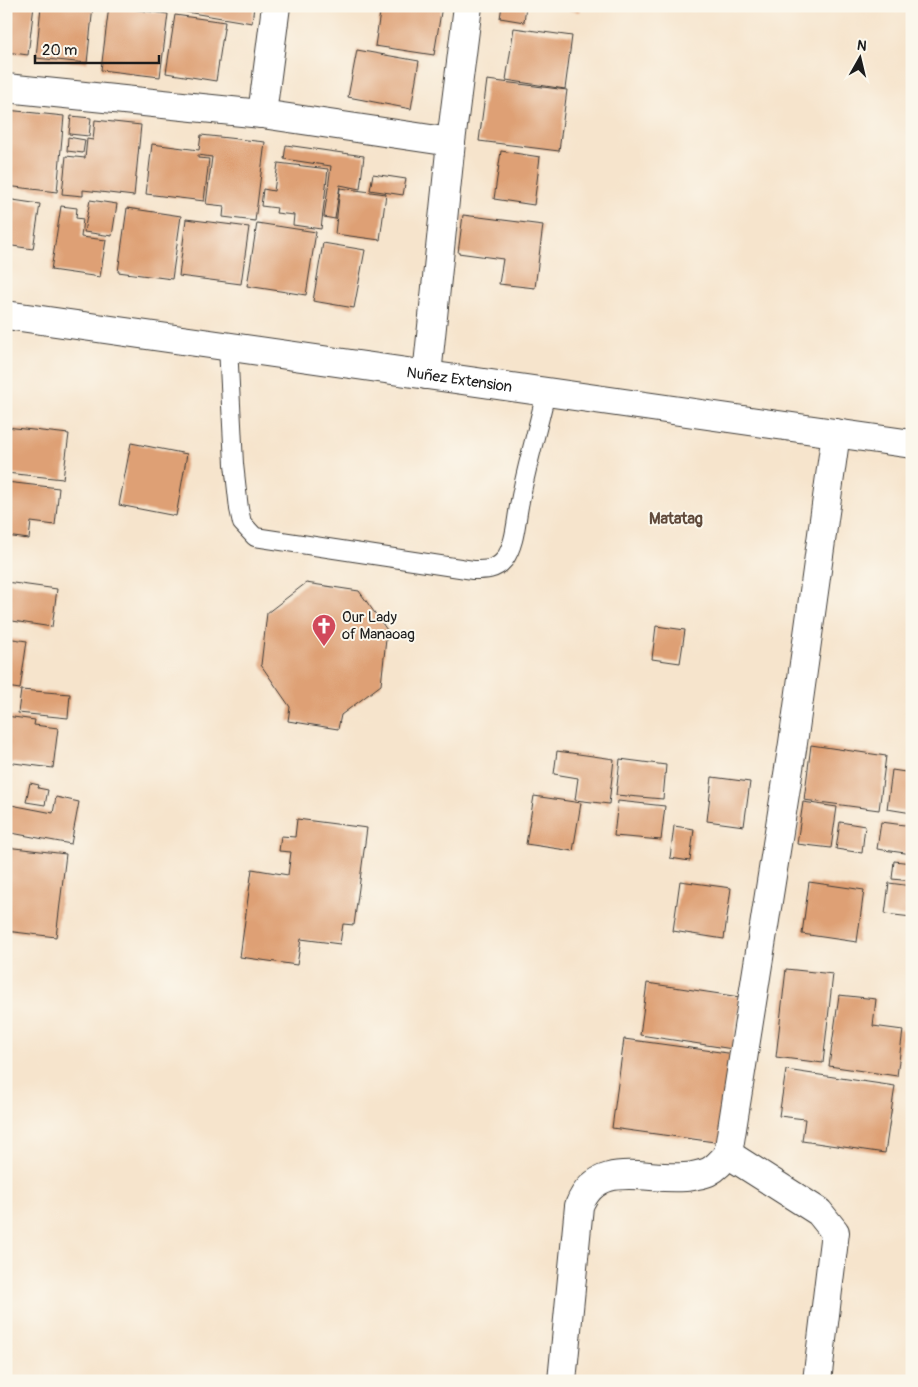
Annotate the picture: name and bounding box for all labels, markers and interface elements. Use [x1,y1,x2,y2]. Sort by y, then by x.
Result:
scale bar [35,32,159,64]
north arrow [836,32,886,82]
text: N [856,37,868,55]
text: 20 m [42,41,77,60]
street label: Nuñez Extension [405,363,514,396]
district label: Matatag [649,509,703,529]
place label: Our Lady of Manaoag [342,608,415,644]
church icon: Our Lady of Manaoag [311,613,337,647]

